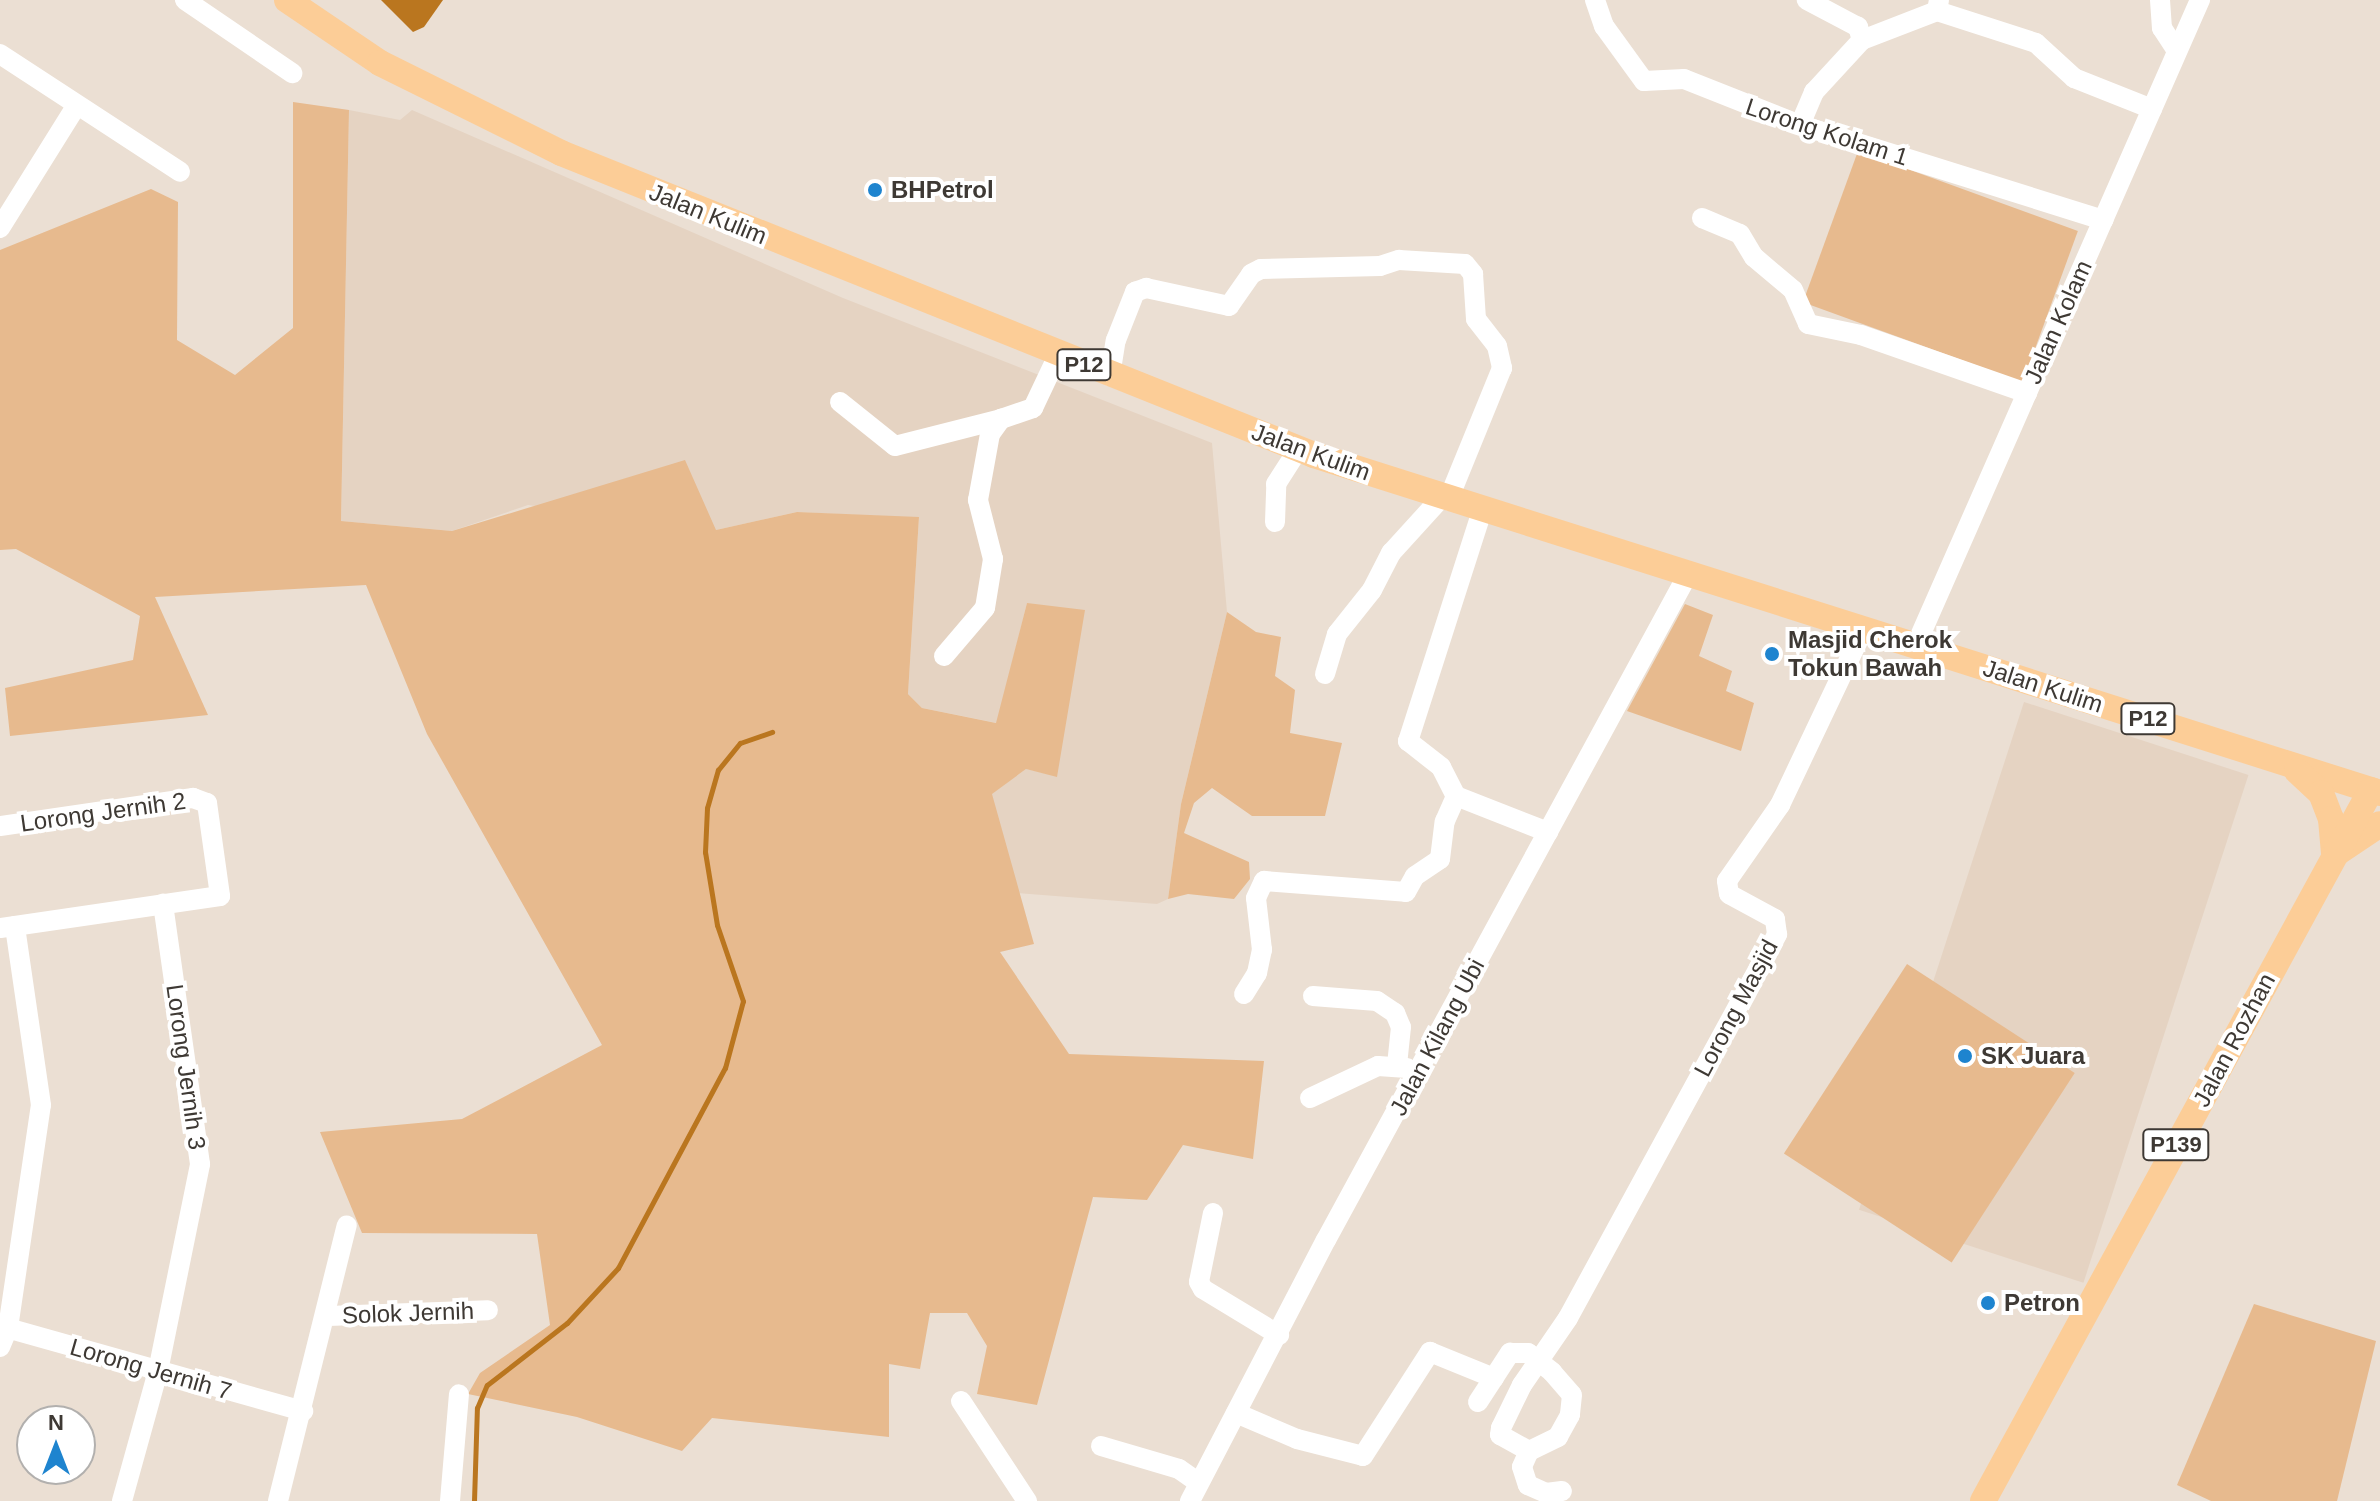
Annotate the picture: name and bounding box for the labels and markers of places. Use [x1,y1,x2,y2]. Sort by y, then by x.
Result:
place label: BHPetrol [891,176,994,204]
marker: BHPetrol [866,181,884,199]
place label: Masjid Cherok Tokun Bawah [1788,626,1952,682]
marker: Masjid Cherok Tokun Bawah [1763,645,1781,663]
place label: SK Juara [1981,1042,2085,1070]
marker: SK Juara [1956,1047,1974,1065]
place label: Petron [2004,1289,2080,1317]
marker: Petron [1979,1294,1997,1312]

